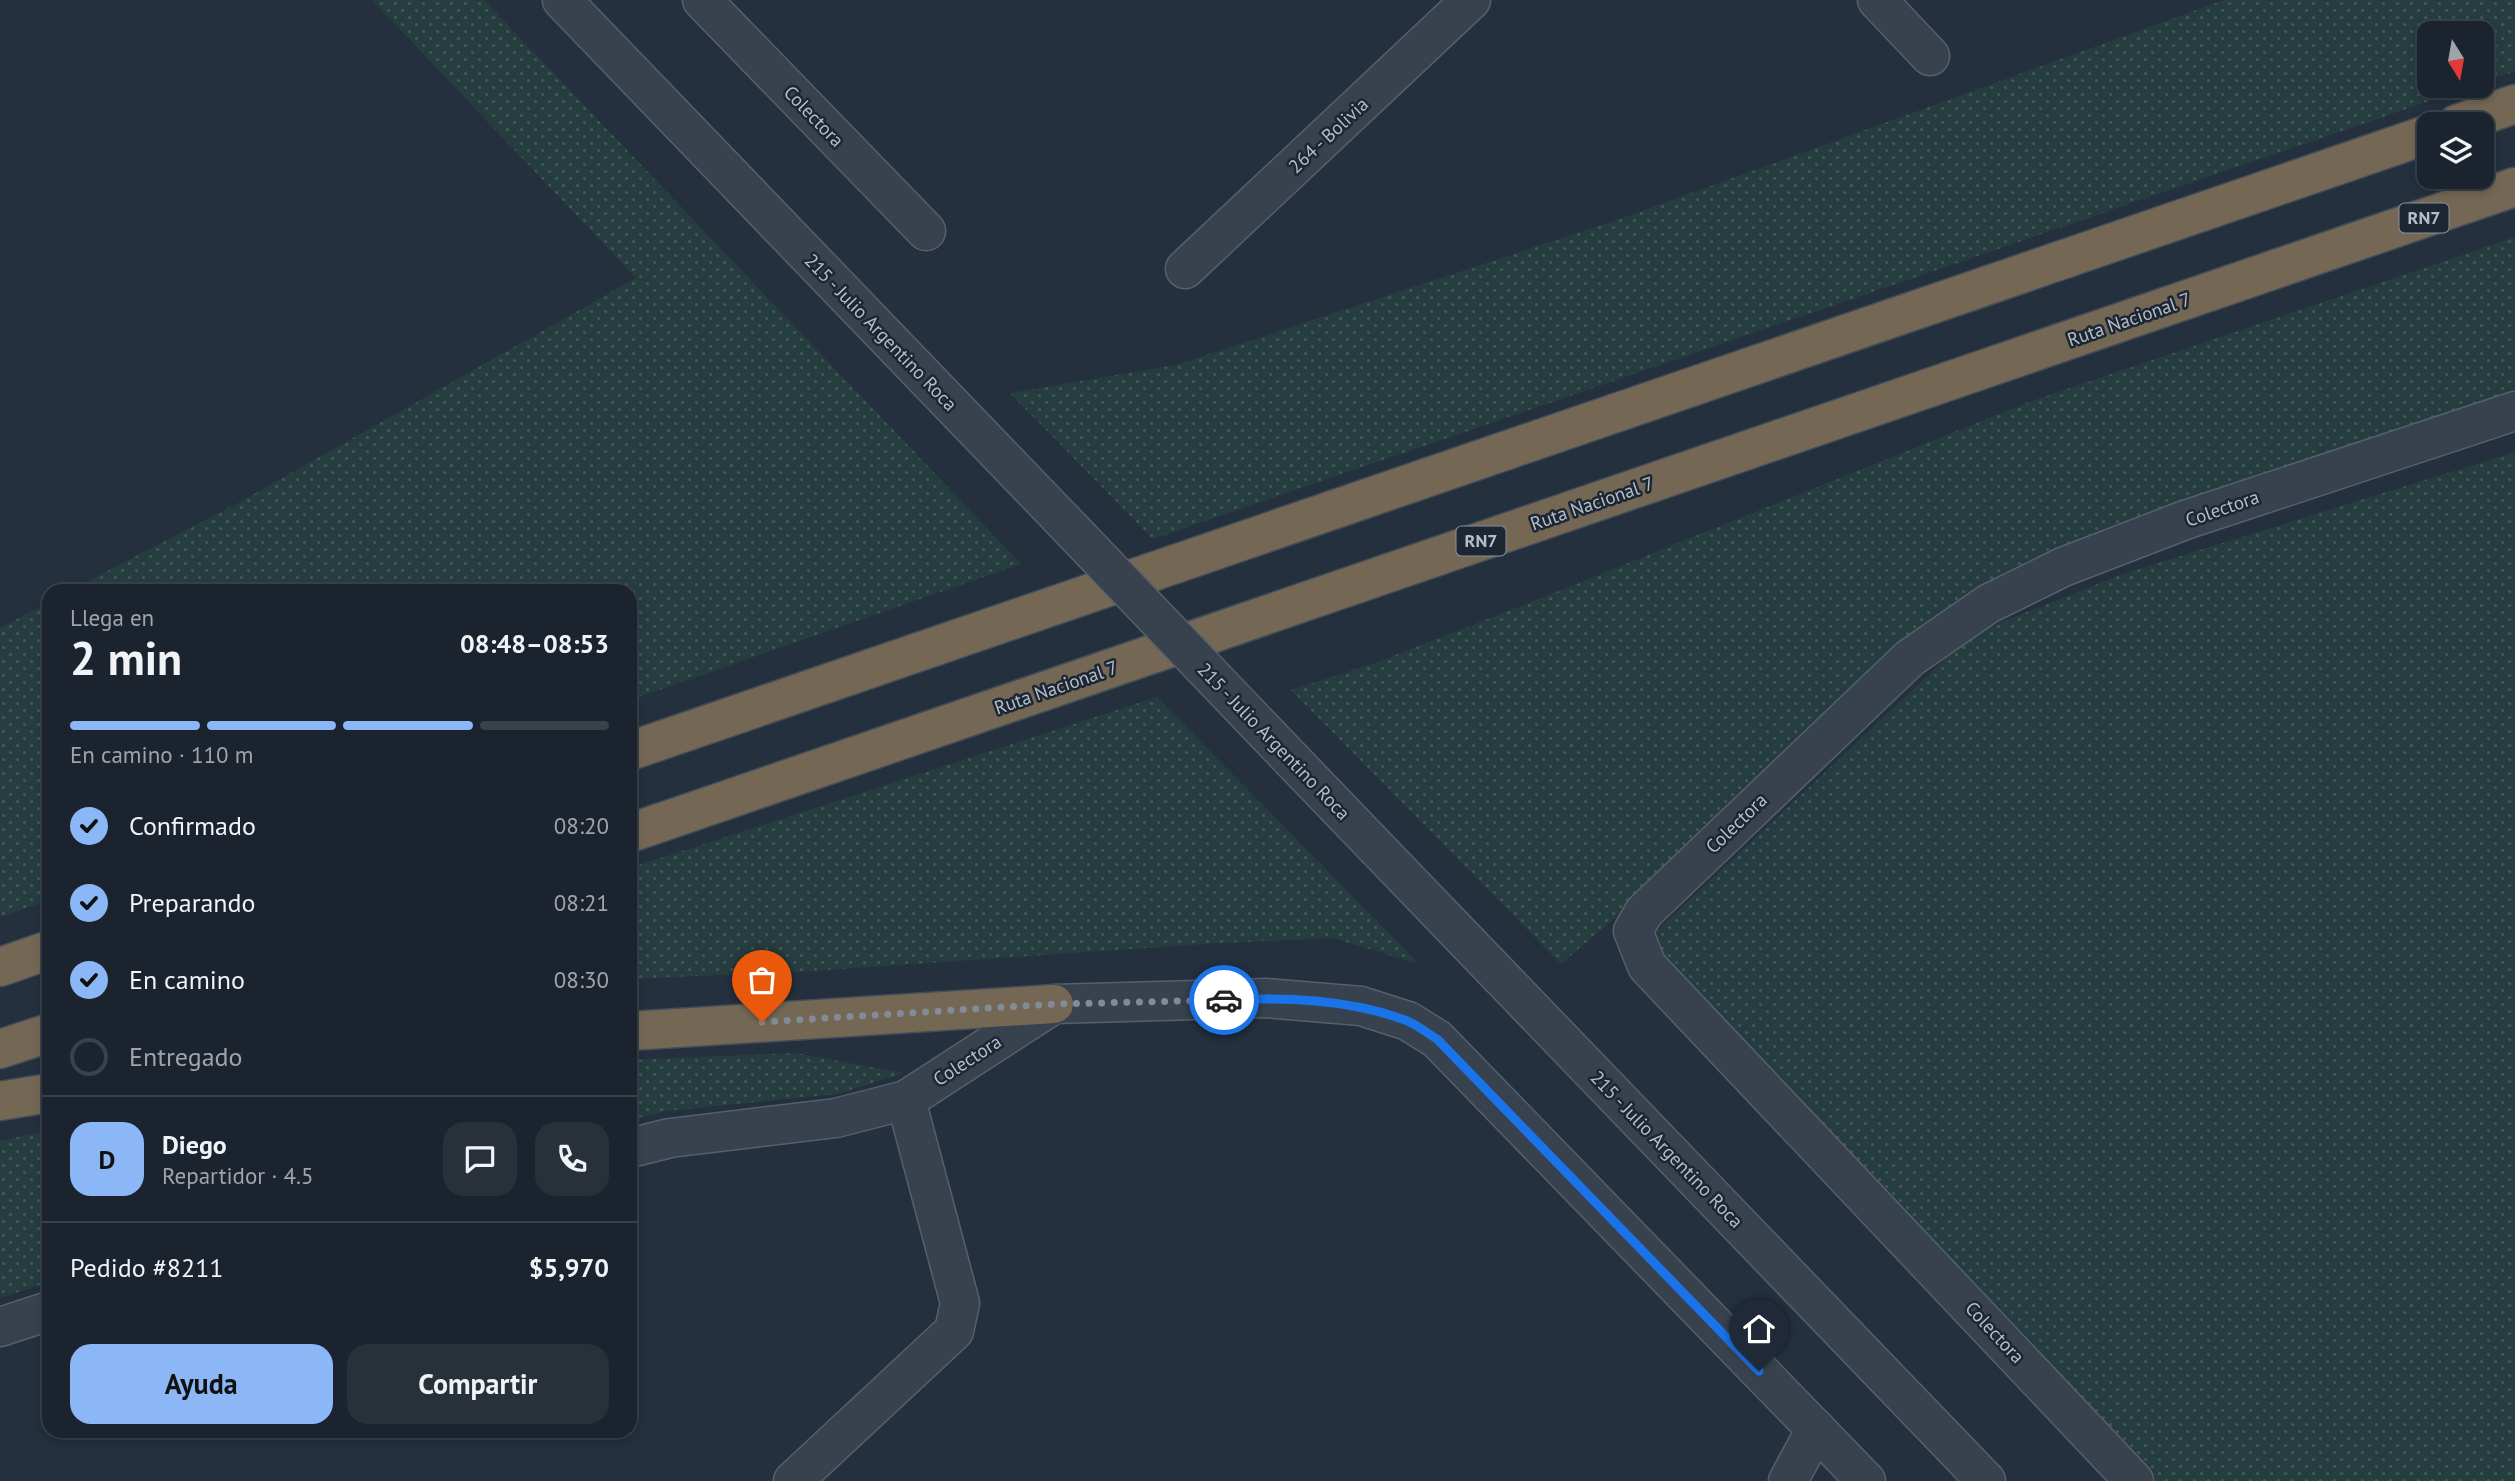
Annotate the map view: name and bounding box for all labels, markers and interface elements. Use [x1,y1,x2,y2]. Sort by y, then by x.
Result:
north arrow [2417,21,2494,98]
map controls [2417,21,2494,189]
street label: Colectora [779,80,849,152]
street label: 264 - Bolivia [1283,92,1373,178]
button: layers [2417,112,2494,189]
road number: RN7 [2400,204,2448,232]
street label: 215 - Julio Argentino Roca [800,248,962,416]
street label: Ruta Nacional 7 [2064,287,2194,351]
street label: Ruta Nacional 7 [1527,471,1657,535]
street label: Colectora [2182,484,2262,532]
road number: RN7 [1456,526,1506,556]
text: Llega en [70,603,154,632]
text: 08:48–08:53 [460,627,609,660]
text: 2 min [70,628,182,688]
street label: Ruta Nacional 7 [991,655,1121,719]
street label: 215 - Julio Argentino Roca [1193,657,1355,825]
text: En camino · 110 m [70,740,253,769]
street label: Colectora [1700,788,1772,858]
icon: check [70,807,108,845]
text: Confirmado [129,809,256,842]
text: 08:20 [554,811,609,840]
icon: check [70,884,108,922]
text: Preparando [129,886,256,919]
text: 08:21 [554,888,609,917]
pin [732,950,792,1022]
icon: check [70,961,108,999]
icon: bag [743,961,781,999]
text: En camino [129,963,245,996]
text: 08:30 [554,965,609,994]
courier [1189,965,1259,1035]
icon: car [1205,981,1243,1019]
street label: Colectora [928,1029,1006,1091]
text: Entregado [129,1040,243,1073]
street label: 215 - Julio Argentino Roca [1586,1065,1748,1233]
button: chat [443,1122,517,1196]
button: phone [535,1122,609,1196]
text: Diego [162,1128,227,1161]
text: D [99,1143,115,1176]
text: Repartidor · 4.5 [162,1161,314,1190]
text: Pedido #8211 [70,1251,223,1284]
text: $5,970 [529,1251,609,1284]
street label: Colectora [1960,1296,2030,1368]
pin [1729,1299,1789,1371]
icon: home [1740,1310,1778,1348]
button: Ayuda [70,1344,333,1424]
button: Compartir [347,1344,609,1424]

